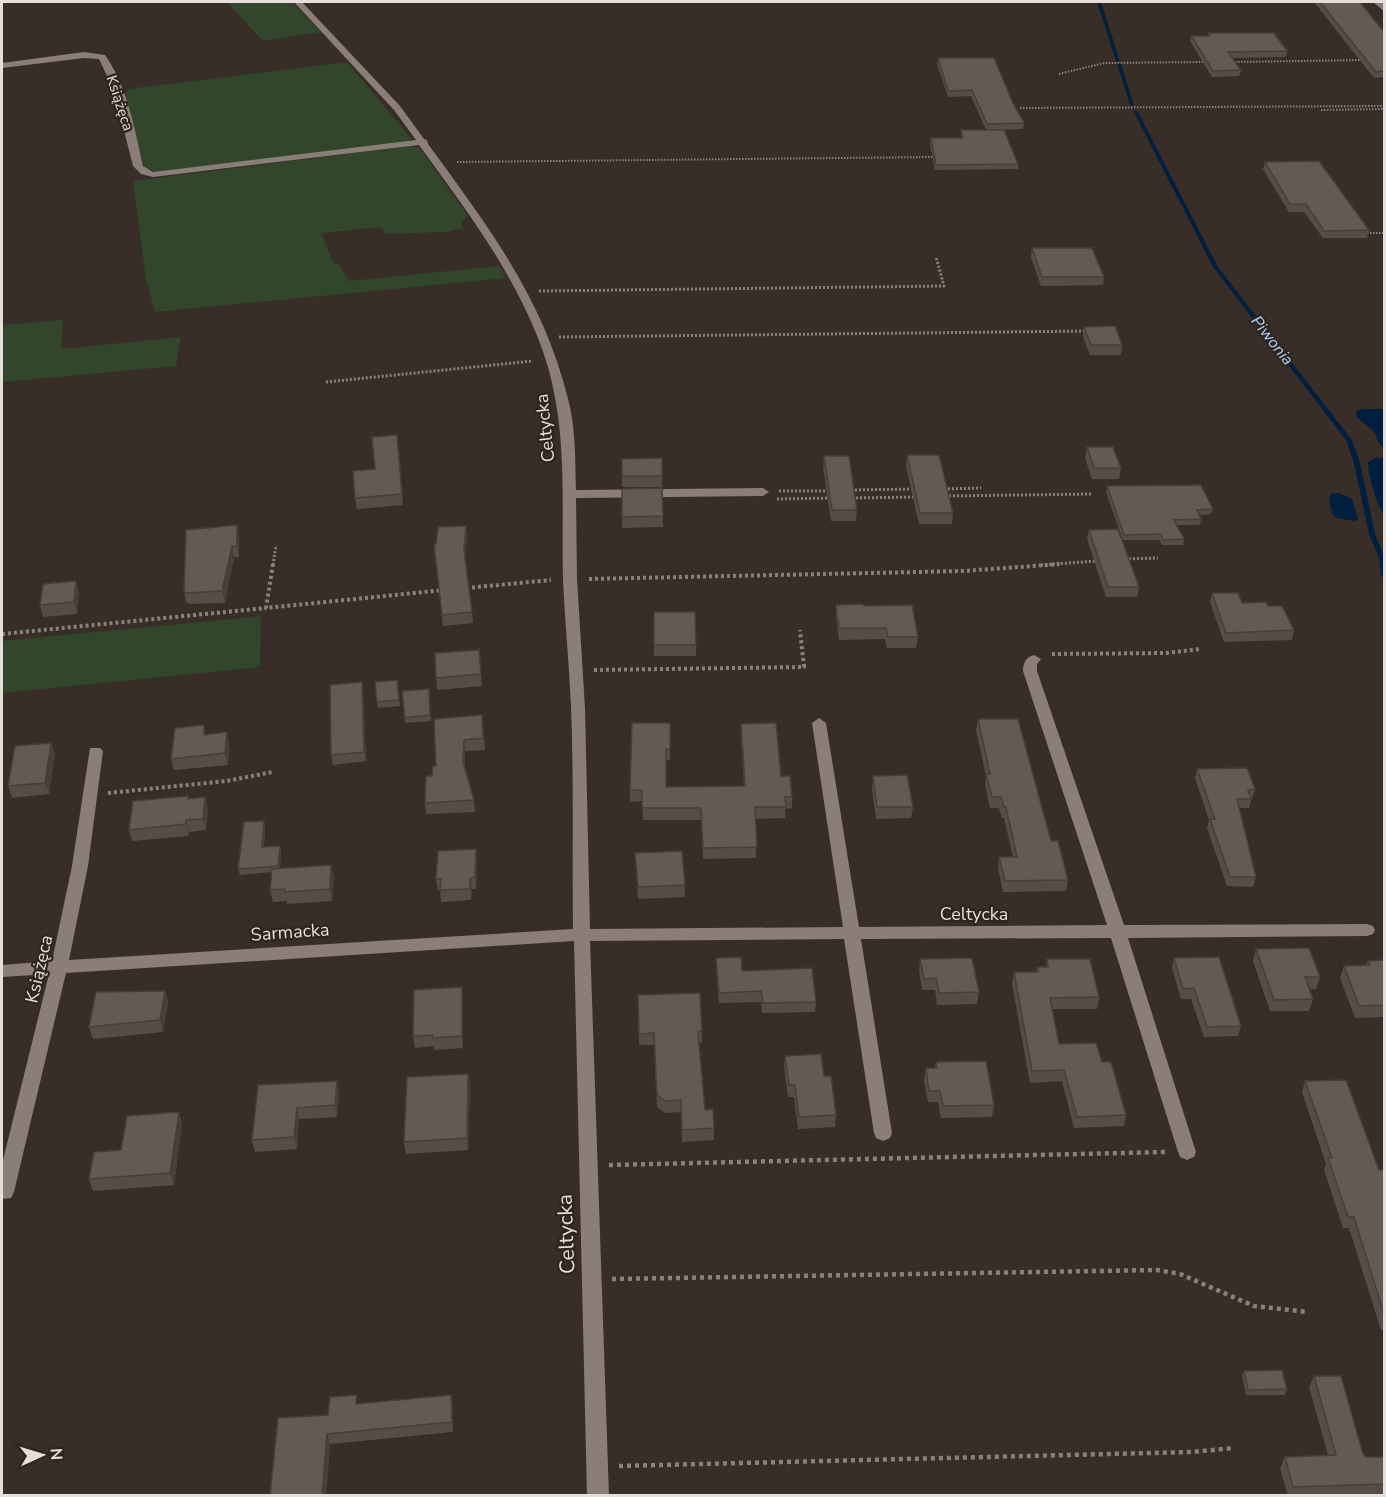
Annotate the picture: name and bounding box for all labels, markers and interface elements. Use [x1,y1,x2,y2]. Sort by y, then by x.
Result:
street label: Książęca [102,73,138,133]
water label: Piwonia [1246,311,1299,370]
street label: Celtycka [529,393,561,463]
street label: Celtycka [940,902,1008,926]
street label: Sarmacka [250,917,330,947]
street label: Książęca [20,933,58,1005]
street label: Celtycka [551,1194,581,1274]
north arrow [12,1425,72,1485]
text: N [45,1447,67,1461]

